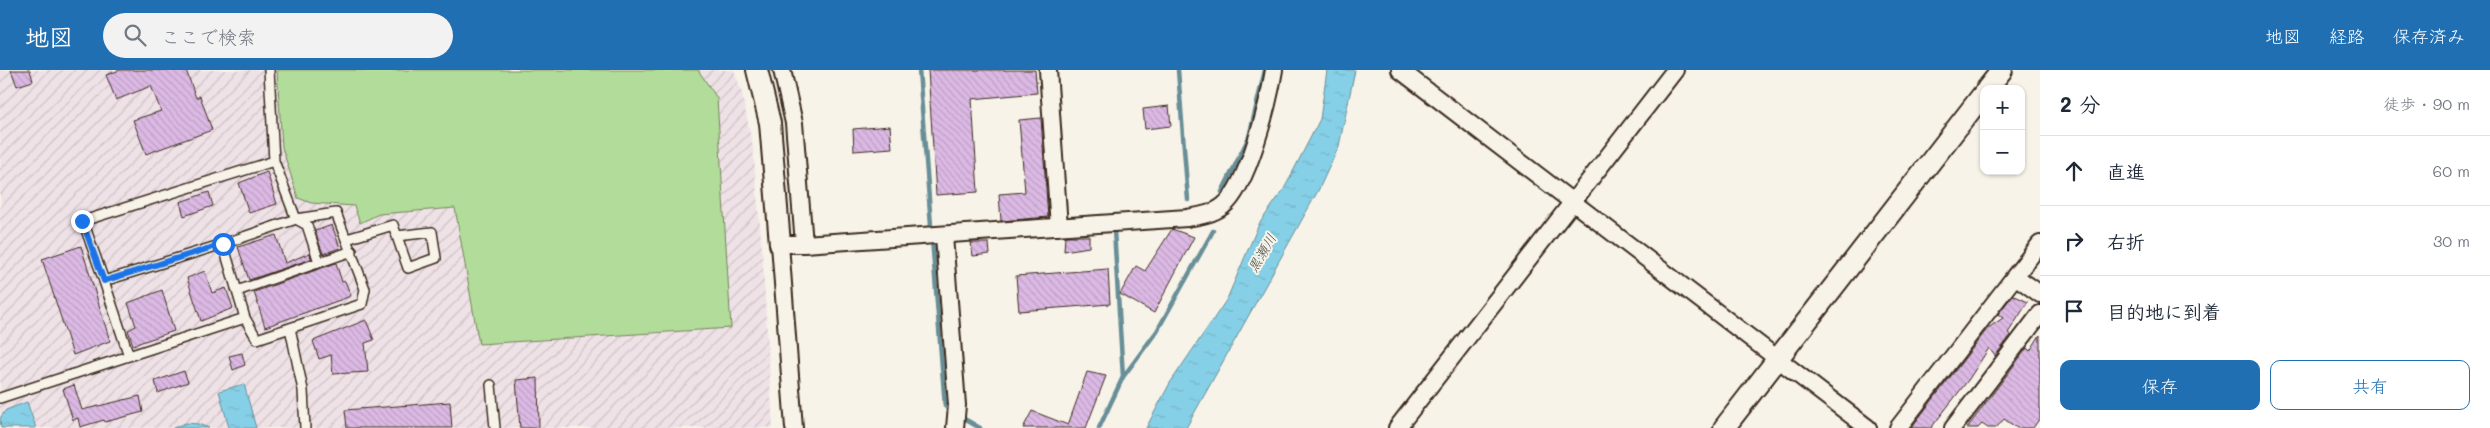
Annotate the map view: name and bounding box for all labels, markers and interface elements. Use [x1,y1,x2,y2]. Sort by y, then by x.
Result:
search box [103,13,453,58]
text: 地図 [25,21,73,52]
icon: search [121,21,149,49]
text: ここで検索 [161,24,256,49]
text: 地図 [2265,24,2301,48]
text: 経路 [2329,24,2365,48]
text: 保存済み [2393,24,2465,48]
map controls [1980,85,2025,175]
button: + [1980,85,2025,130]
text: 2 分 [2060,90,2100,117]
text: 徒歩 · 90 m [2384,93,2470,114]
button: − [1980,130,2025,175]
icon: ahead [2060,157,2088,185]
text: 直進 [2107,159,2145,184]
text: 60 m [2433,160,2470,181]
route end [71,210,94,233]
icon: right [2060,227,2088,255]
text: 右折 [2107,229,2145,254]
water label: 黒瀬川 [1243,230,1280,276]
text: 30 m [2433,230,2470,251]
route start [212,233,235,256]
icon: arrive [2060,297,2088,325]
text: 目的地に到着 [2107,299,2221,324]
button: 保存 [2060,360,2260,410]
button: 共有 [2270,360,2470,410]

